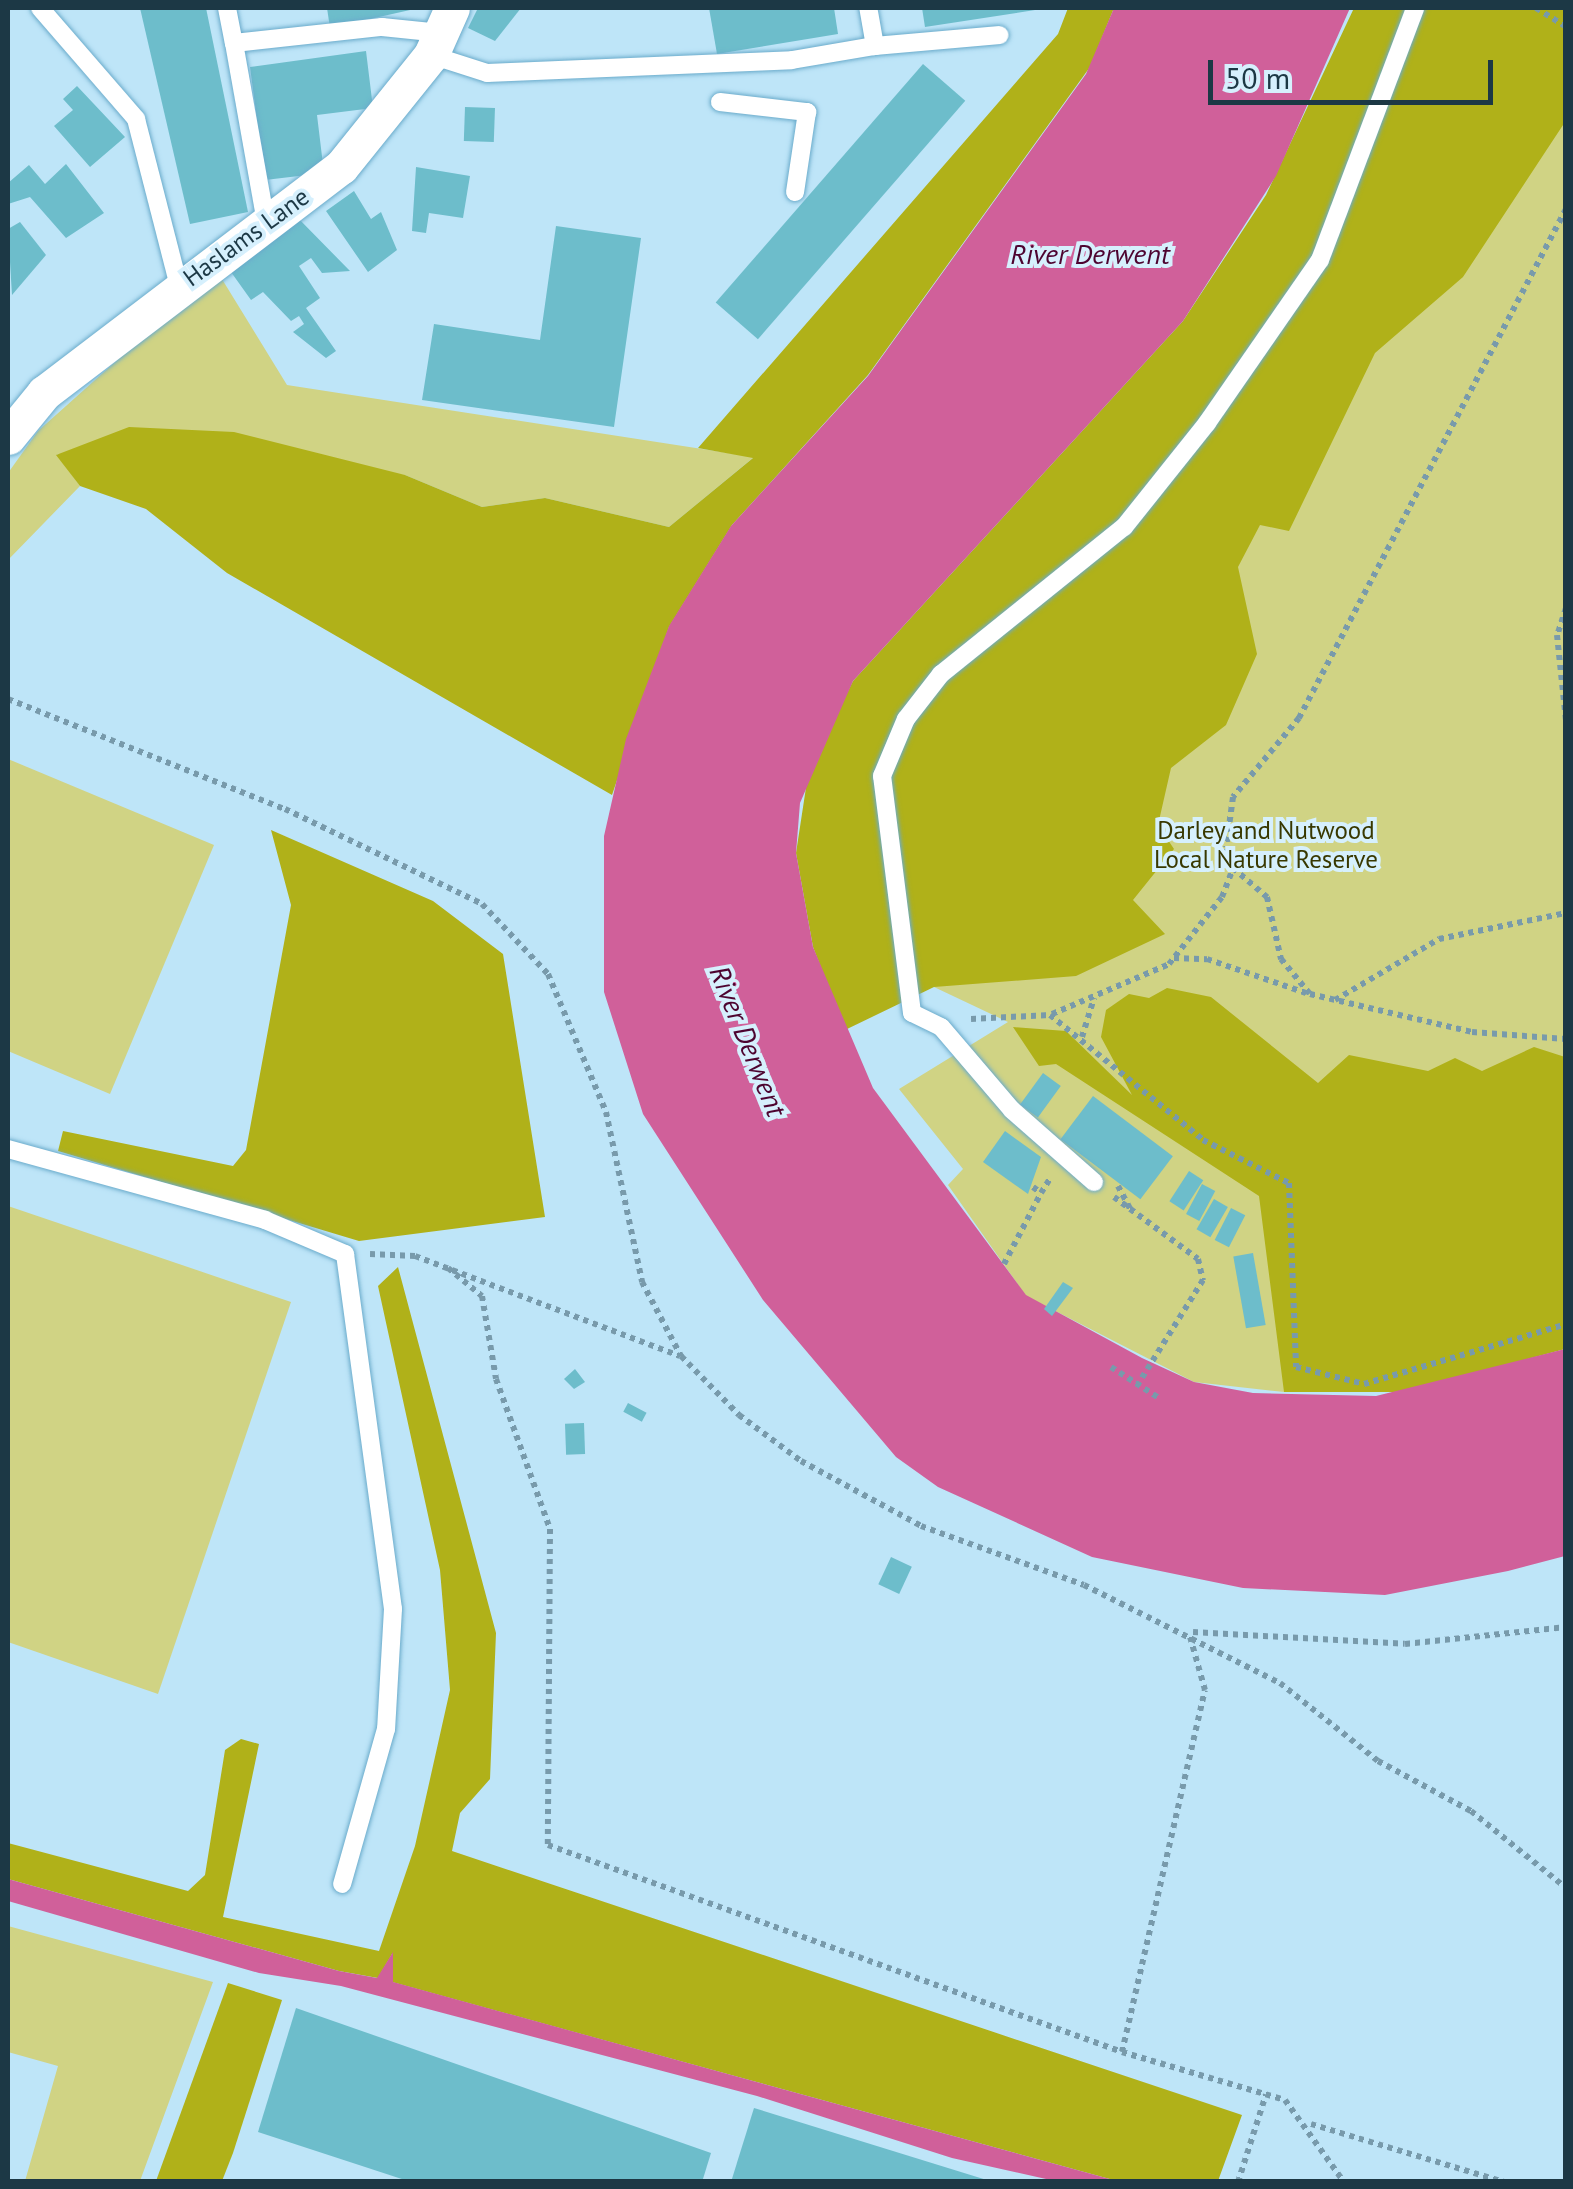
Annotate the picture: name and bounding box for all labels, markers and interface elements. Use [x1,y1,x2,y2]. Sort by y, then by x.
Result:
scale bar [1213,40,1498,102]
text: 50 m [1225,58,1290,97]
street label: Haslams Lane [177,181,315,293]
water label: River Derwent [1010,237,1170,271]
park label: Darley and Nutwood Local Nature Reserve [1154,816,1378,875]
water label: River Derwent [703,961,793,1121]

